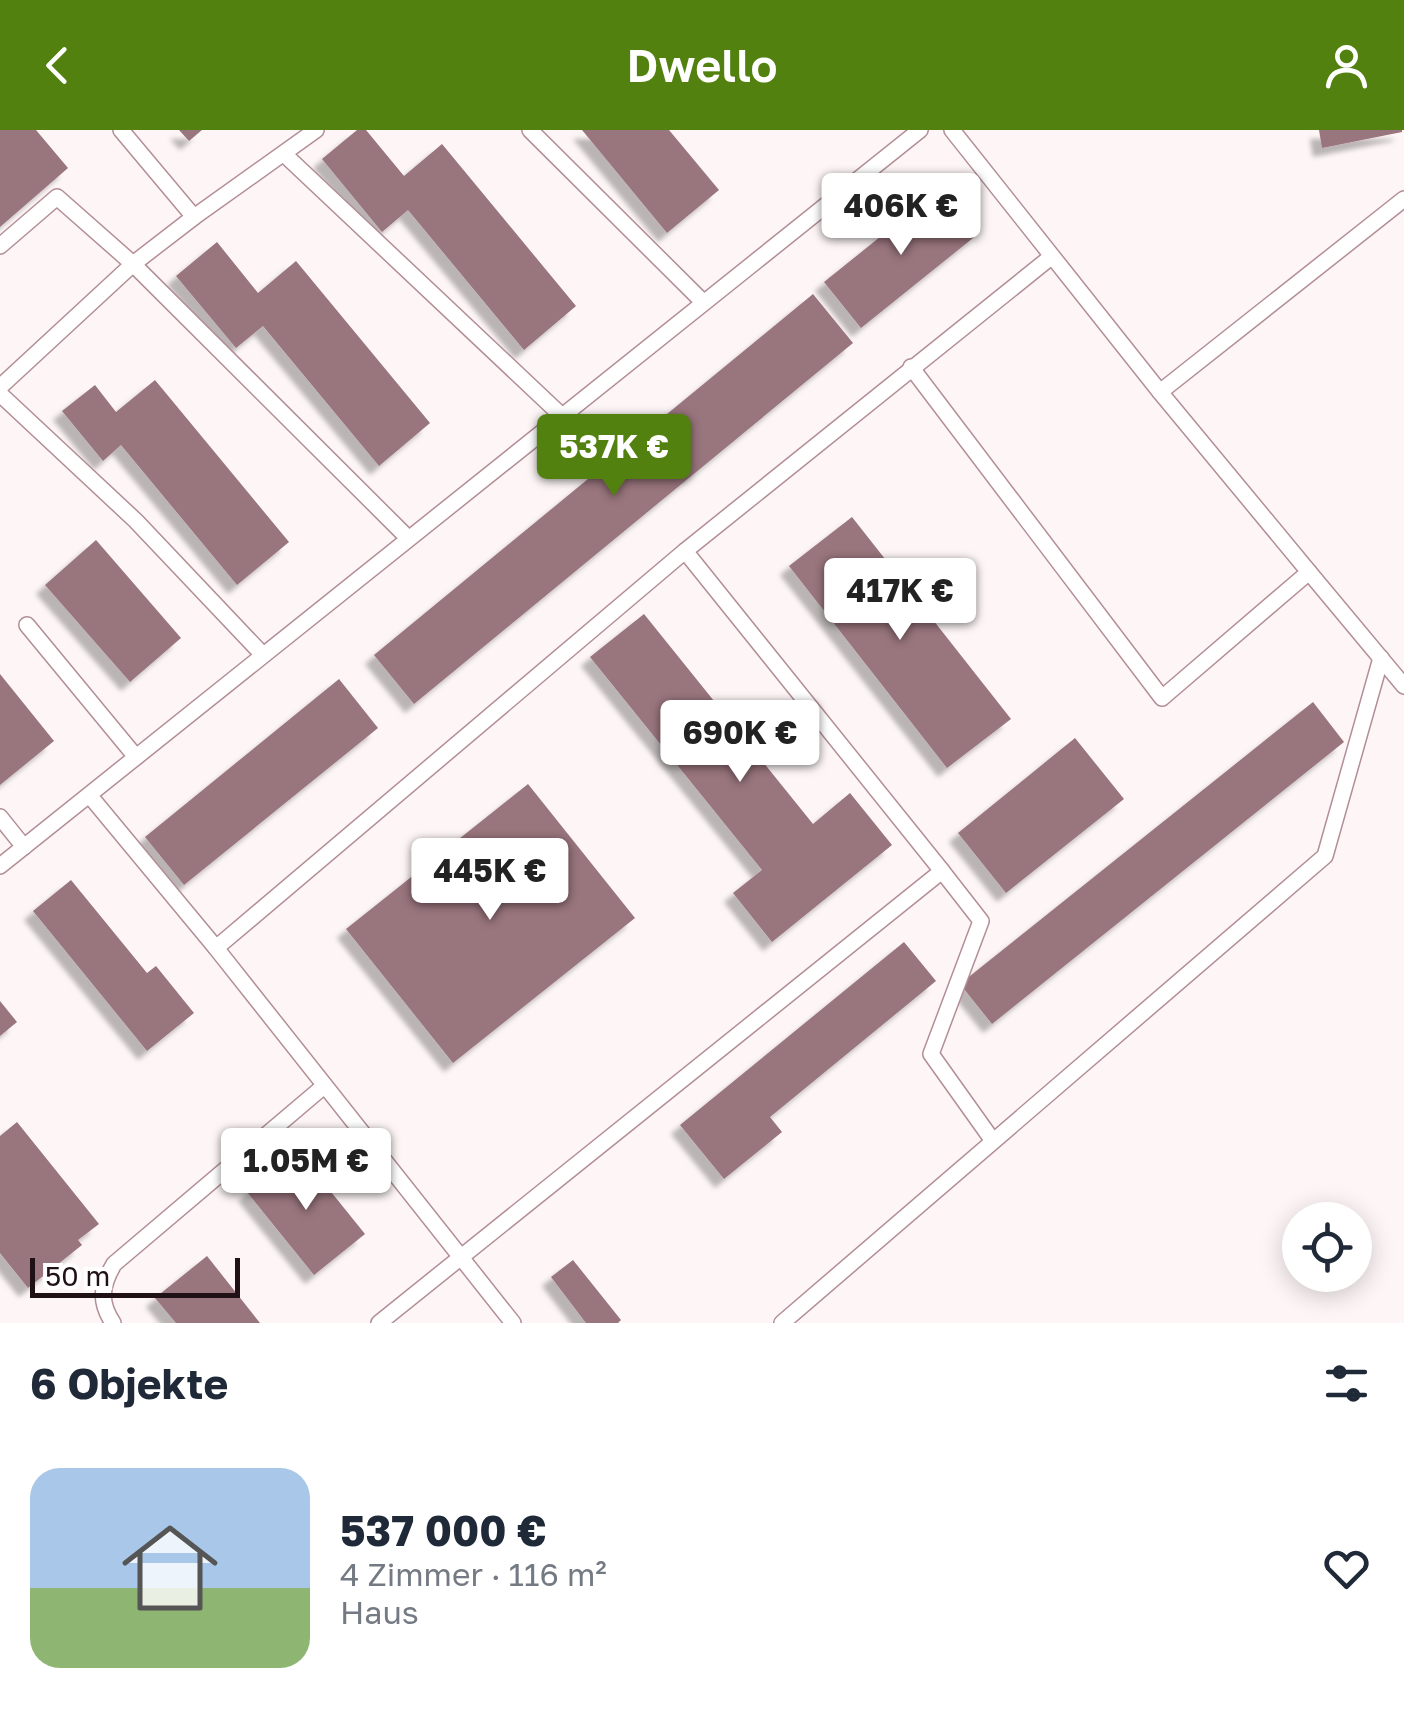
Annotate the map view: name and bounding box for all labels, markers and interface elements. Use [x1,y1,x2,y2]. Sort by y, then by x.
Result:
icon: back [30,38,85,93]
text: Dwello [626,38,778,92]
icon: person [1319,38,1374,93]
pin: 406K € [820,173,982,258]
text: 406K € [844,186,958,224]
pin: 537K € [533,414,695,499]
text: 537K € [559,427,669,465]
pin: 417K € [819,558,981,643]
text: 417K € [846,571,954,609]
pin: 690K € [659,700,821,785]
text: 690K € [682,713,798,751]
pin: 445K € [409,838,571,923]
text: 445K € [433,851,547,889]
pin: 1.05M € [214,1128,398,1213]
text: 1.05M € [243,1141,369,1179]
map controls [1282,1202,1372,1292]
button: locate [1282,1202,1372,1292]
scale bar [30,1253,240,1298]
text: 50 m [45,1259,110,1292]
icon: filters [1319,1356,1374,1411]
text: 6 Objekte [30,1358,228,1408]
text: 537 000 € [340,1505,547,1555]
icon: home [110,1508,230,1628]
icon: heart [1319,1541,1374,1596]
text: 4 Zimmer · 116 m² [340,1555,607,1593]
text: Haus [340,1593,419,1631]

